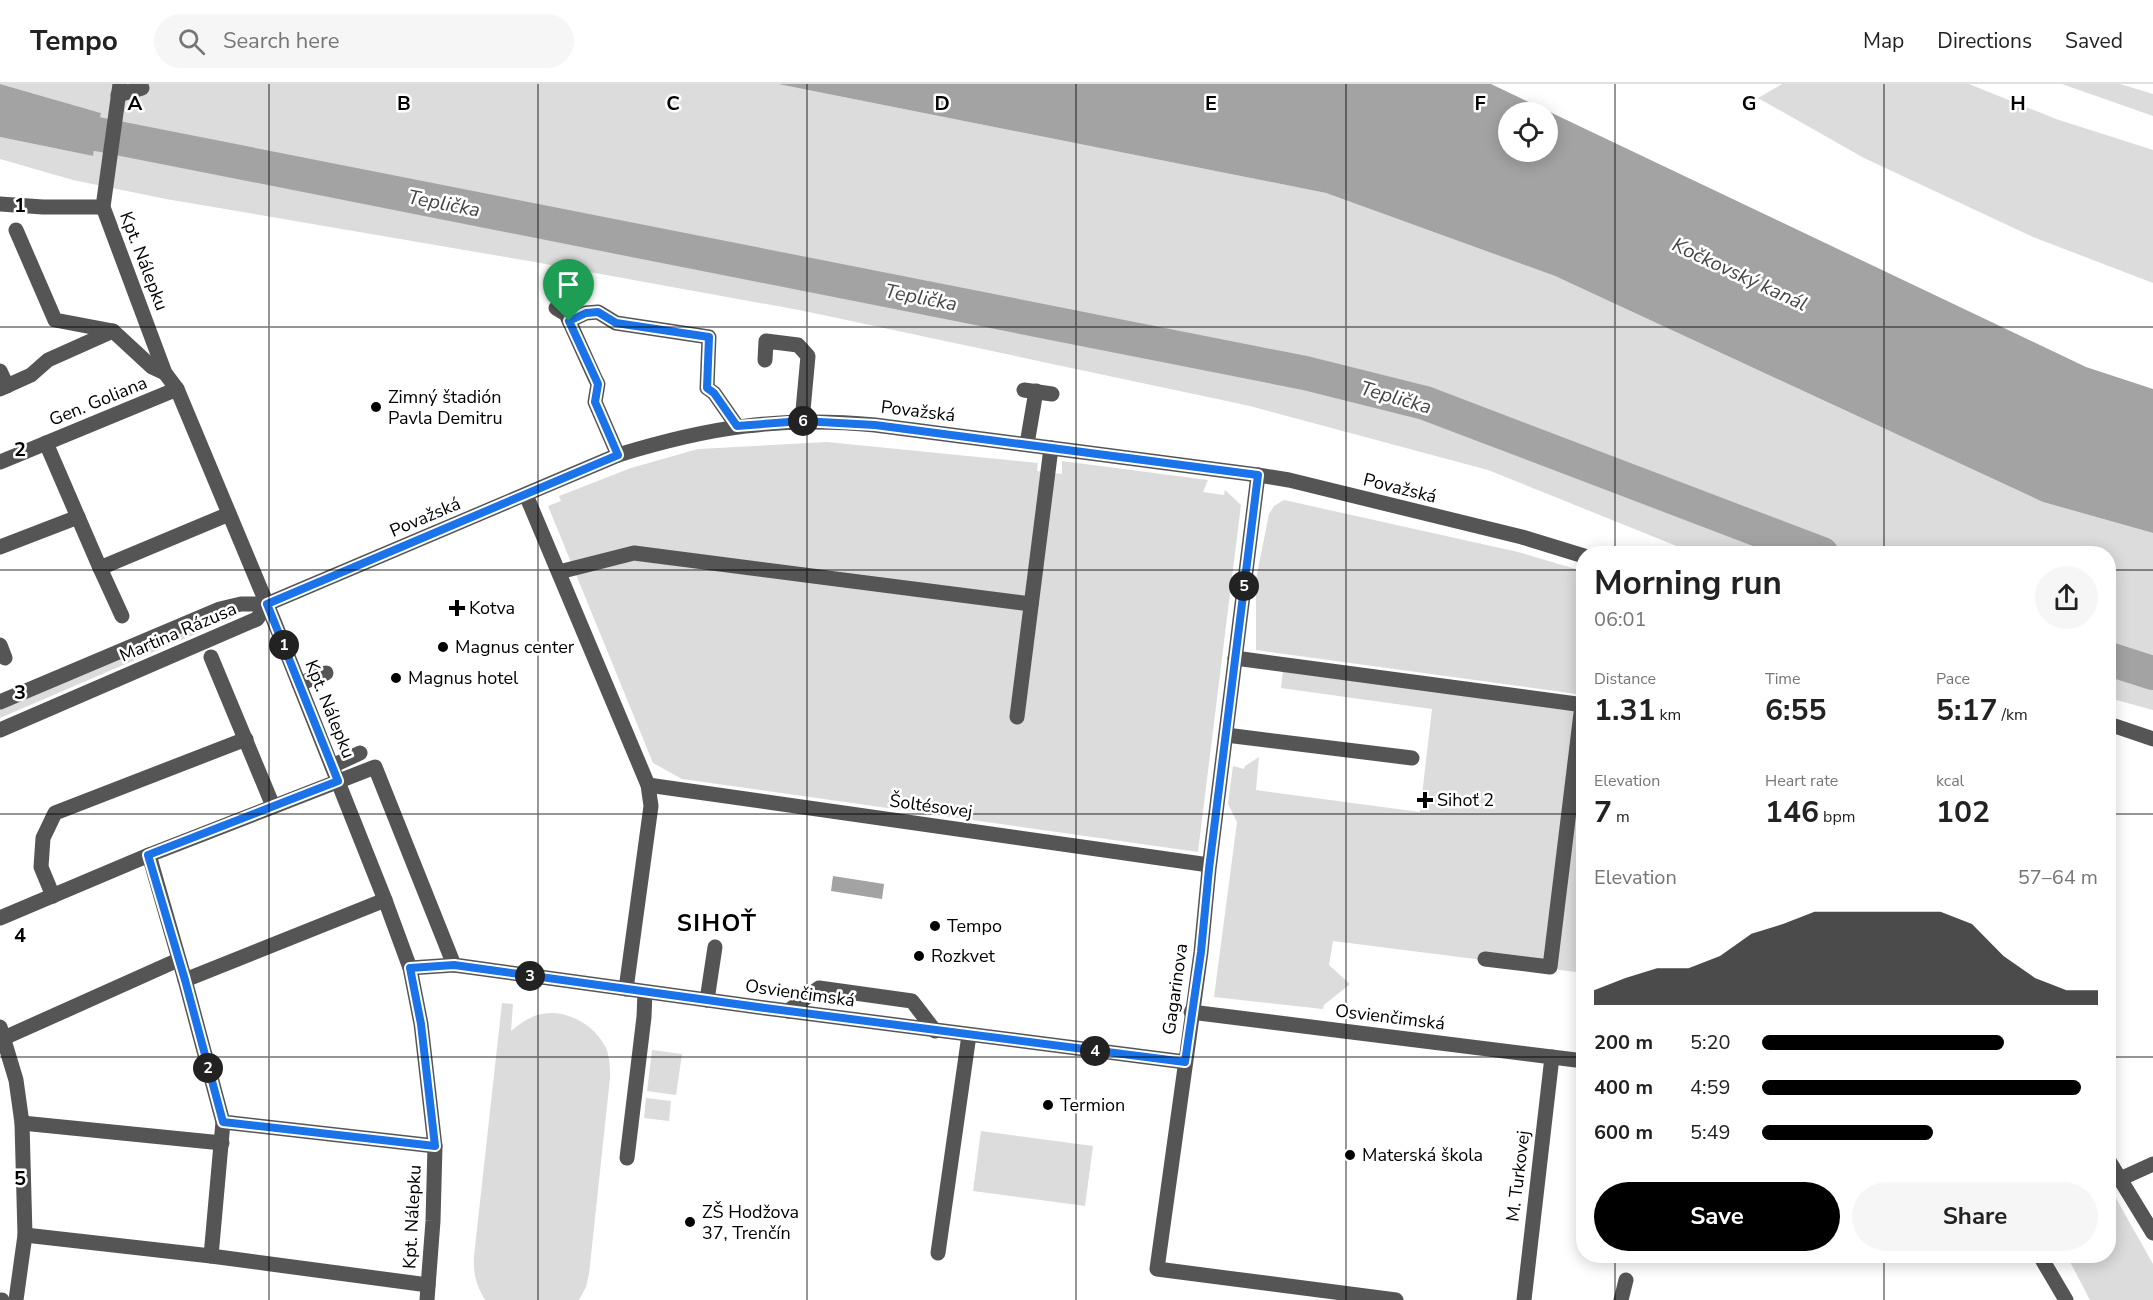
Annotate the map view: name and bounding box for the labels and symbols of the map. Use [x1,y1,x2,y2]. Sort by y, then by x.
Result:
text: A [128,90,143,117]
text: B [397,90,411,117]
text: C [666,90,680,117]
text: D [934,90,950,117]
text: E [1205,90,1217,117]
text: F [1474,90,1486,117]
text: G [1742,90,1756,117]
text: H [2010,90,2026,117]
water label: Teplička [405,183,482,224]
text: 1 [14,192,26,219]
street label: Kpt. Nálepku [114,208,174,314]
water label: Kočkovský kanál [1668,231,1812,318]
pin [543,259,594,321]
water label: Teplička [882,277,959,318]
street label: Gen. Goliana [46,370,150,432]
water label: Teplička [1357,374,1435,421]
place label: Zimný štadión Pavla Demitru [388,385,503,430]
street label: Považská [879,395,957,427]
marker: Zimný štadión Pavla Demitru [369,400,383,414]
pin: 6 [788,406,818,436]
text: 2 [14,436,26,463]
street label: Považská [1361,467,1439,509]
street label: Považská [386,491,464,543]
pin: 5 [1229,571,1259,601]
place label: Kotva [469,596,515,620]
street label: Martina Rázusa [116,597,240,667]
marker: Kotva [450,601,464,615]
pin: 1 [269,630,299,660]
place label: Magnus center [455,635,575,659]
marker: Magnus center [436,640,450,654]
street label: Kpt. Nálepku [299,656,361,762]
place label: Magnus hotel [408,666,519,690]
marker: Magnus hotel [389,671,403,685]
text: 3 [14,679,26,706]
street label: Šoltésovej [888,788,974,824]
place label: Sihoť 2 [1437,788,1494,812]
marker: Sihoť 2 [1418,793,1432,807]
district label: SIHOŤ [677,907,757,939]
place label: Tempo [947,914,1002,938]
marker: Tempo [928,919,942,933]
text: 4 [14,922,26,949]
street label: Gagarinova [1157,942,1193,1036]
place label: Rozkvet [931,944,995,968]
marker: Rozkvet [912,949,926,963]
pin: 3 [515,961,545,991]
street label: Osvienčimská [744,973,856,1013]
street label: Osvienčimská [1334,998,1446,1036]
pin: 4 [1080,1036,1110,1066]
pin: 2 [193,1053,223,1083]
place label: Termion [1060,1093,1125,1117]
marker: Termion [1041,1098,1055,1112]
street label: M. Turkovej [1500,1129,1536,1223]
place label: Materská škola [1362,1143,1483,1167]
marker: Materská škola [1343,1148,1357,1162]
street label: Kpt. Nálepku [397,1164,427,1270]
text: 5 [14,1165,26,1192]
place label: ZŠ Hodžova 37, Trenčín [702,1200,799,1245]
marker: ZŠ Hodžova 37, Trenčín [683,1215,697,1229]

